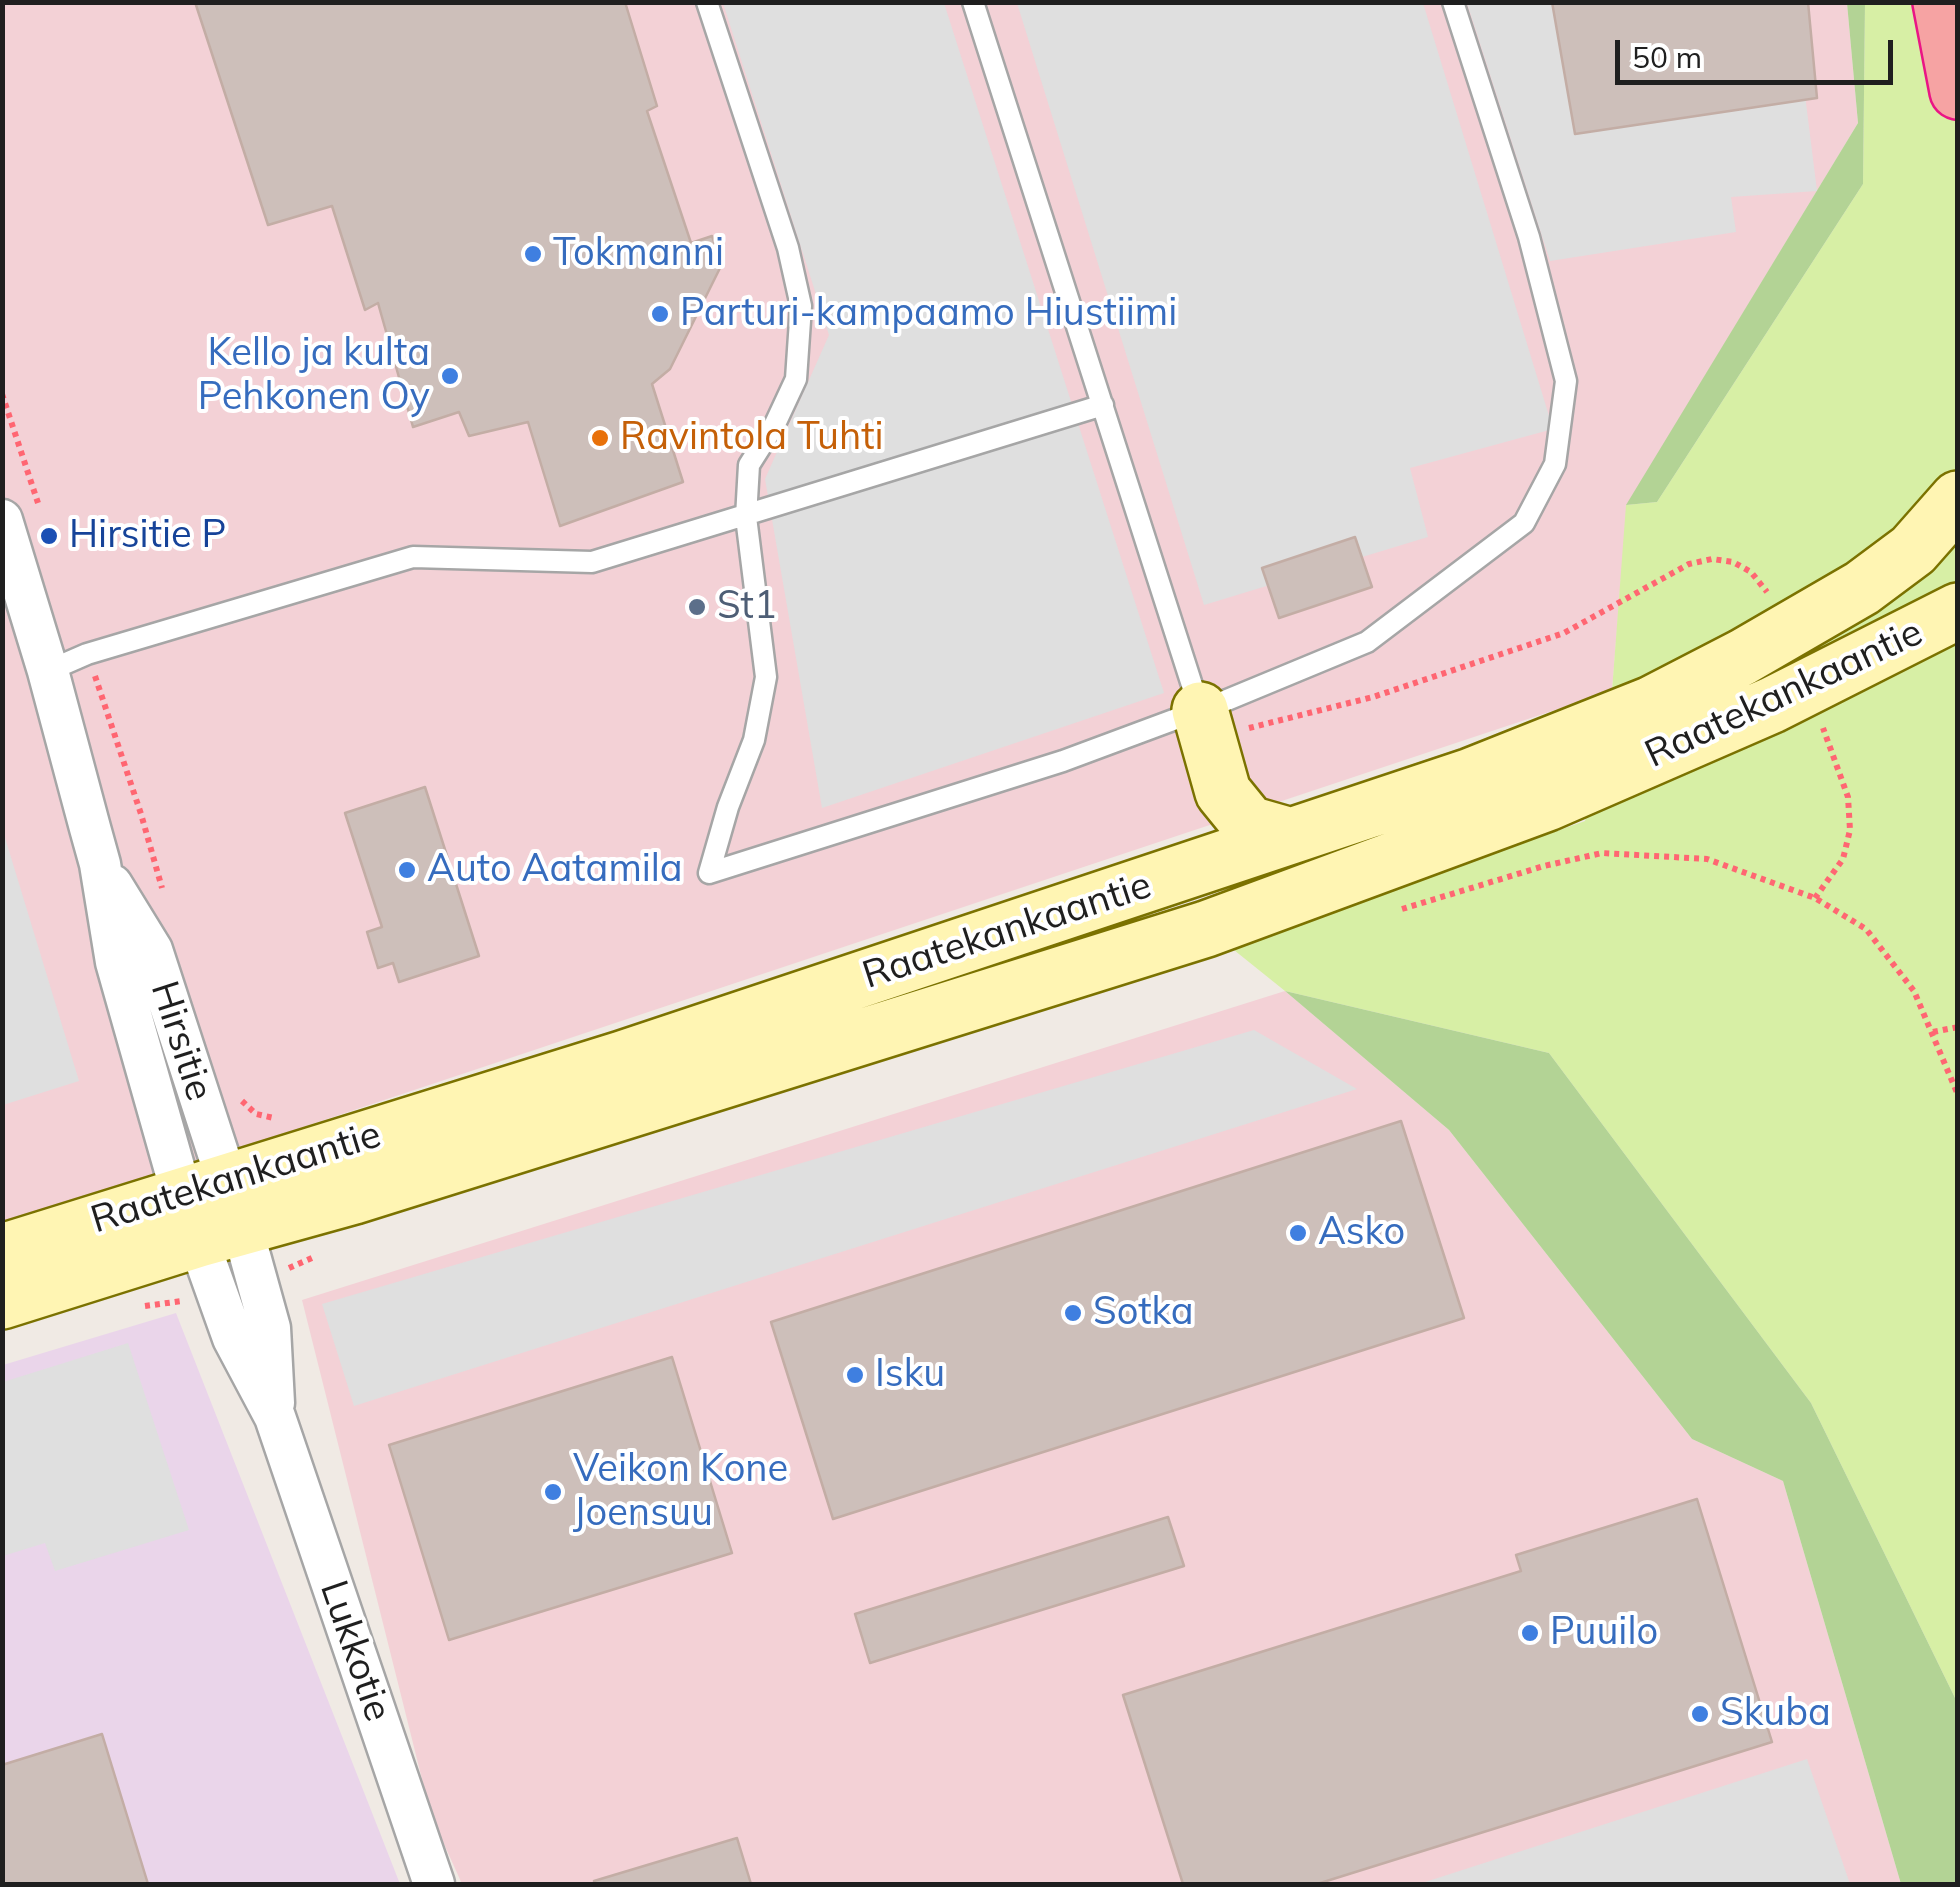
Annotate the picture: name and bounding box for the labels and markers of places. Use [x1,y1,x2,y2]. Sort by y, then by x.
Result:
place label: Tokmanni [553,231,724,277]
marker: Tokmanni [522,243,544,265]
place label: Parturi-kampaamo Hiustiimi [680,291,1177,337]
marker: Parturi-kampaamo Hiustiimi [649,303,671,325]
place label: Kello ja kulta Pehkonen Oy [198,331,430,420]
marker: Kello ja kulta Pehkonen Oy [439,365,461,387]
place label: Ravintola Tuhti [620,415,884,461]
marker: Ravintola Tuhti [589,427,611,449]
place label: Hirsitie P [69,513,226,559]
marker: Hirsitie P [38,525,60,547]
place label: St1 [717,584,777,630]
marker: St1 [686,596,708,618]
place label: Auto Aatamila [427,847,683,893]
marker: Auto Aatamila [396,859,418,881]
place label: Asko [1318,1210,1405,1256]
marker: Asko [1287,1222,1309,1244]
place label: Sotka [1093,1290,1194,1336]
marker: Sotka [1062,1302,1084,1324]
place label: Isku [875,1352,945,1398]
marker: Isku [844,1364,866,1386]
place label: Veikon Kone Joensuu [573,1447,788,1536]
marker: Veikon Kone Joensuu [542,1481,564,1503]
place label: Puuilo [1550,1610,1658,1656]
marker: Puuilo [1519,1622,1541,1644]
place label: Skuba [1720,1691,1831,1737]
marker: Skuba [1689,1703,1711,1725]

